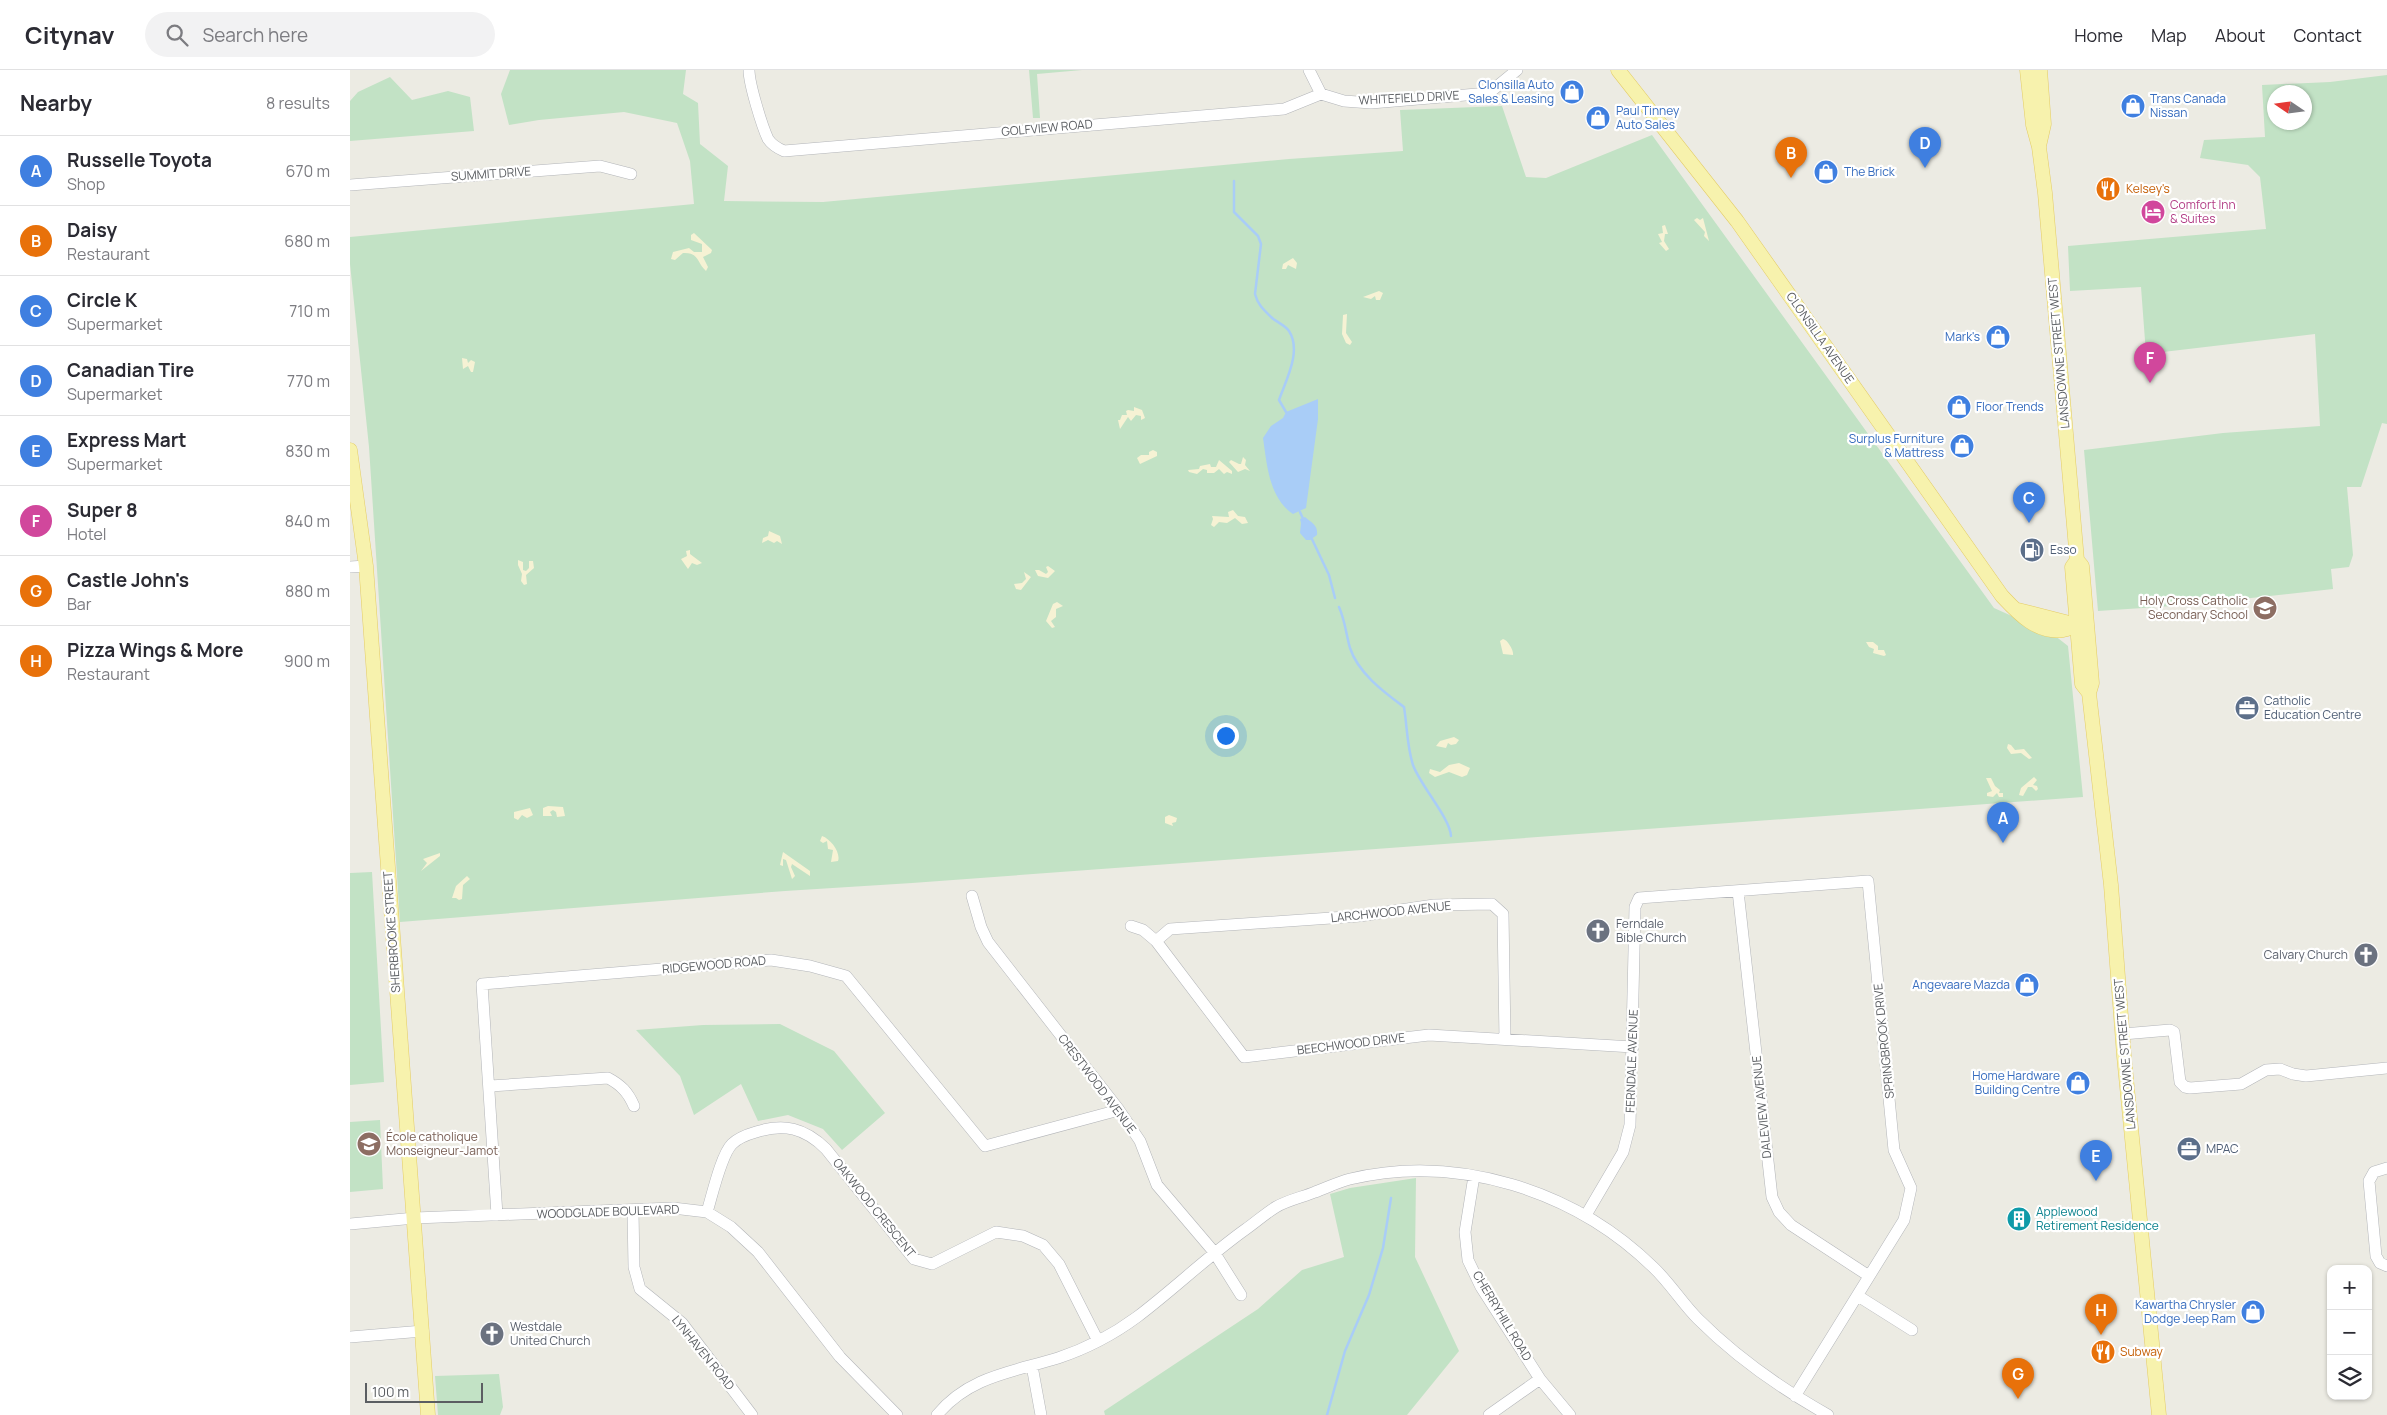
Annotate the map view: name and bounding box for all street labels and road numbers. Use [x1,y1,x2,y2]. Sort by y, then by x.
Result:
street label: WHITEFIELD DRIVE [1358,86,1460,109]
street label: GOLFVIEW ROAD [1001,115,1093,140]
street label: SUMMIT DRIVE [450,162,532,185]
street label: LANSDOWNE STREET WEST [2043,276,2074,429]
street label: CLONSILLA AVENUE [1782,289,1858,387]
street label: SHERBROOKE STREET [379,870,404,993]
street label: LARCHWOOD AVENUE [1330,897,1452,926]
street label: RIDGEWOOD ROAD [661,951,767,978]
street label: LANSDOWNE STREET WEST [2109,977,2140,1130]
street label: SPRINGBROOK DRIVE [1869,982,1898,1100]
street label: FERNDALE AVENUE [1621,1009,1642,1113]
street label: BEECHWOOD DRIVE [1296,1028,1406,1059]
street label: CRESTWOOD AVENUE [1054,1031,1141,1137]
street label: DALEVIEW AVENUE [1748,1055,1775,1159]
street label: OAKWOOD CRESCENT [829,1155,920,1261]
street label: WOODGLADE BOULEVARD [536,1201,680,1222]
street label: CHERRYHILL ROAD [1469,1268,1536,1364]
street label: LYNHAVEN ROAD [668,1312,739,1393]

